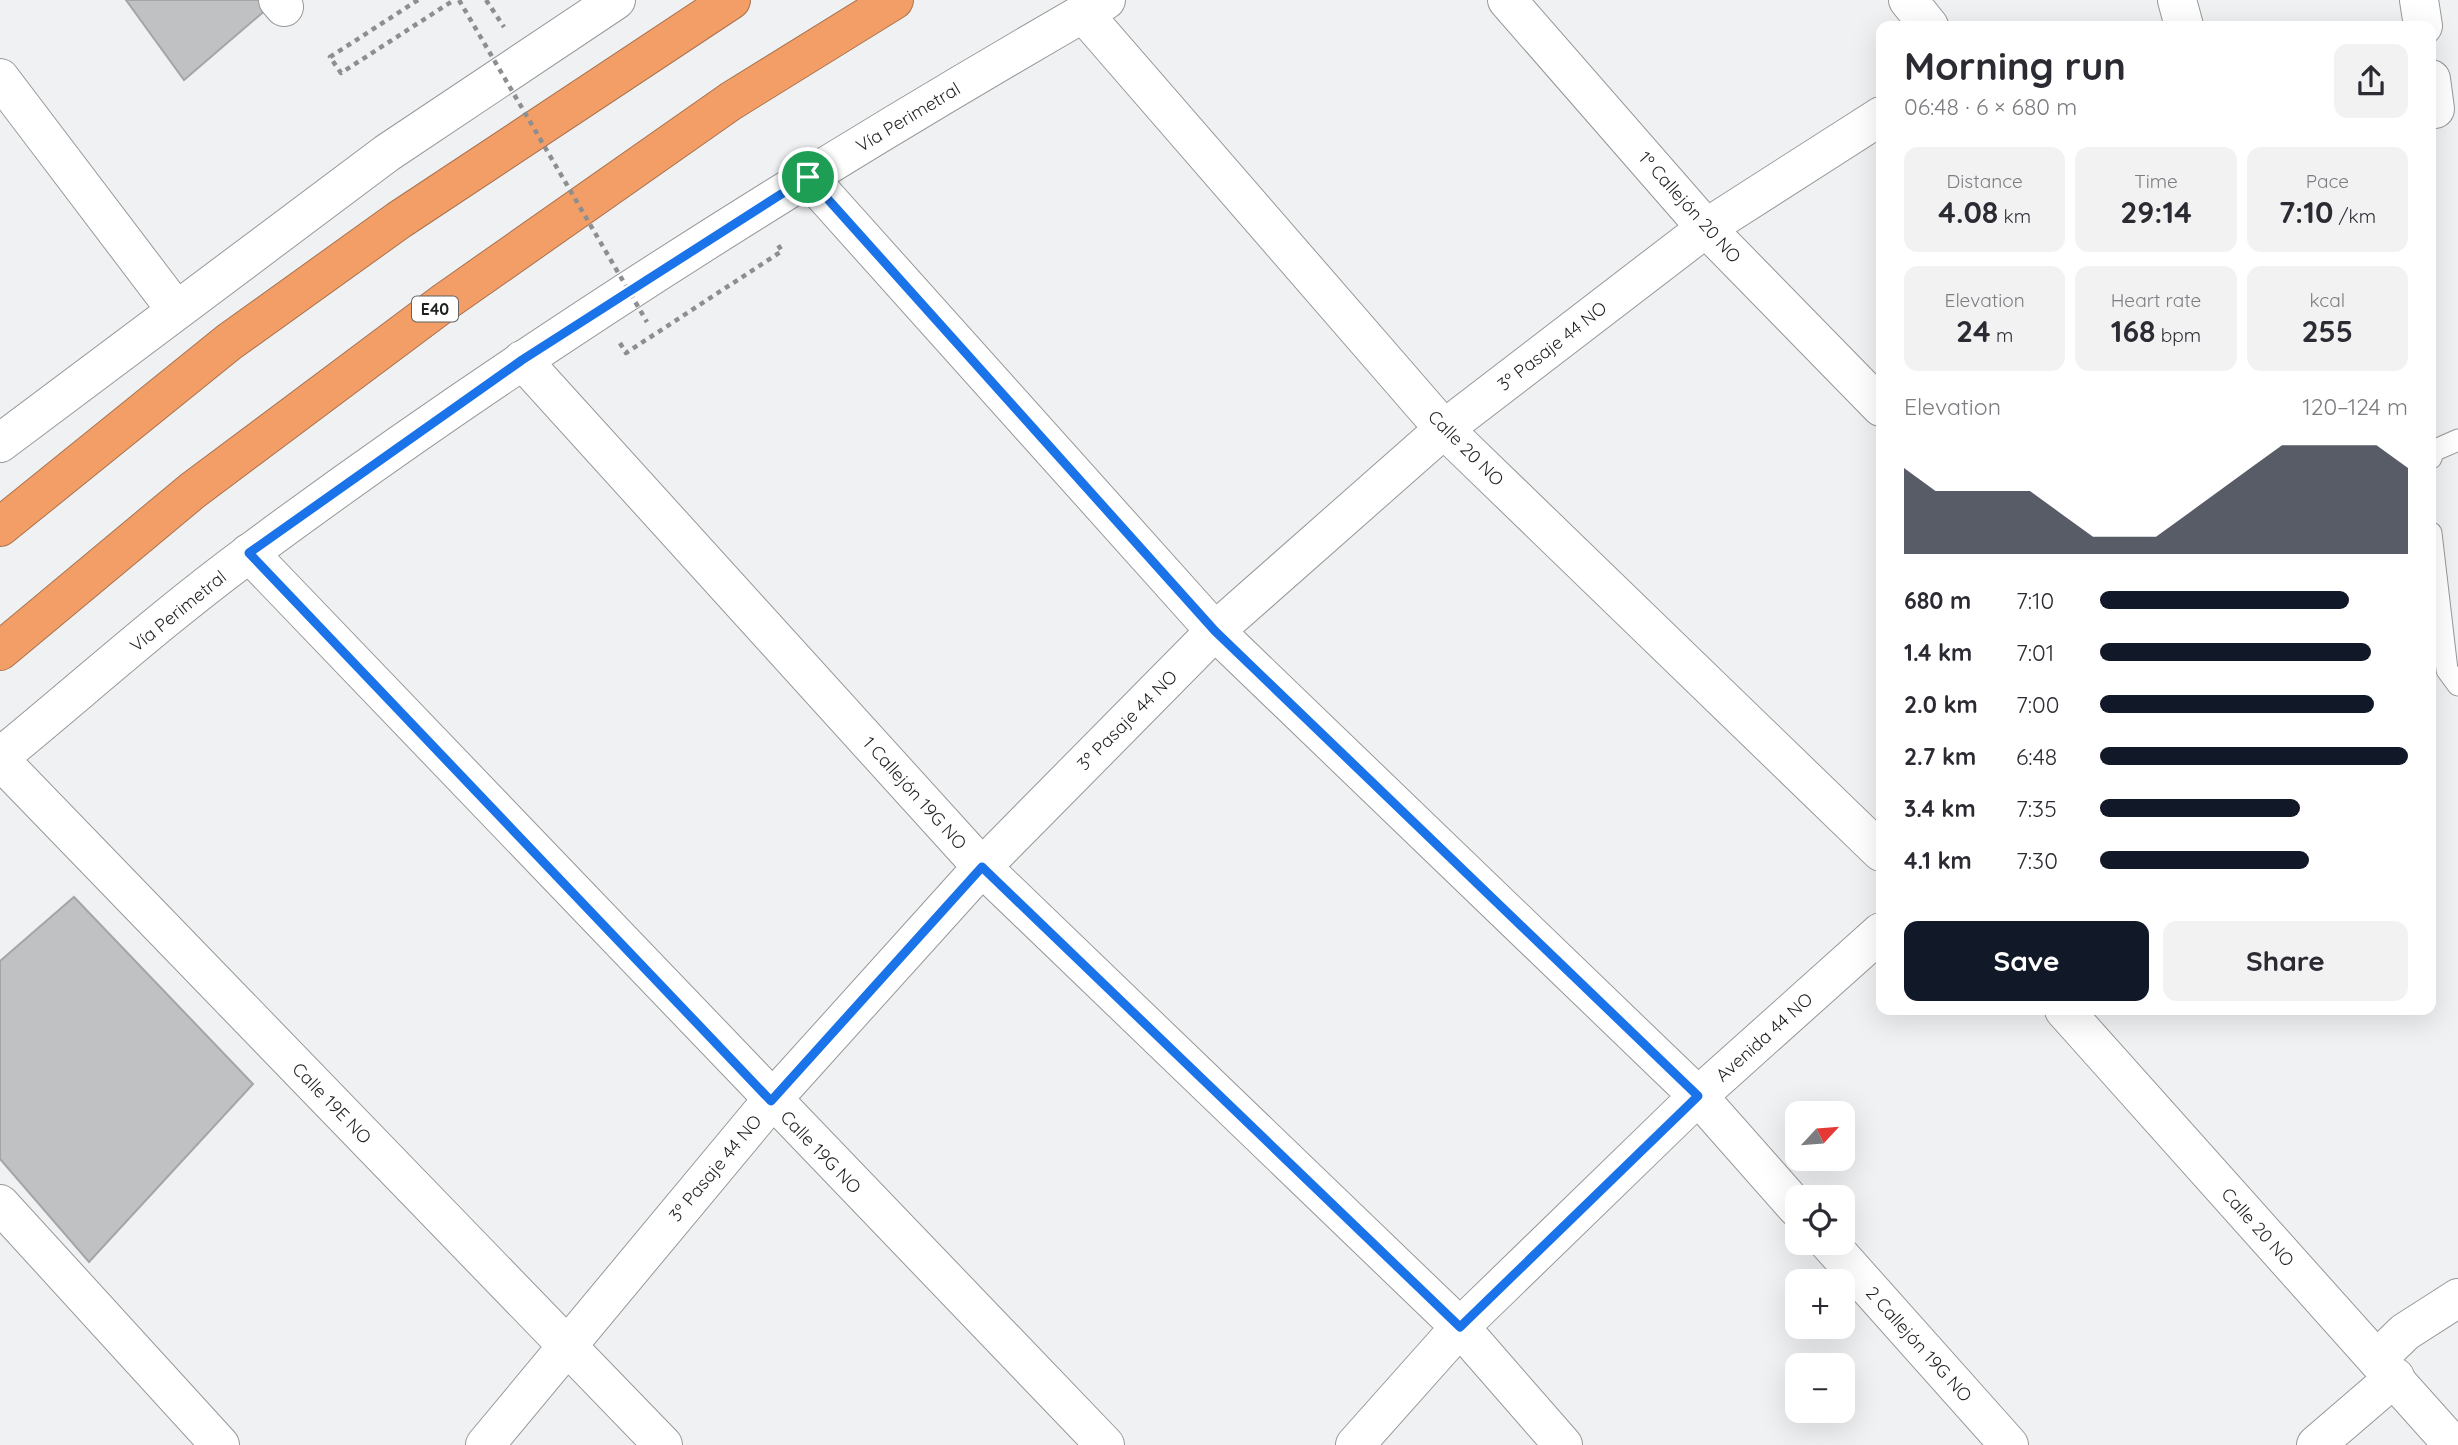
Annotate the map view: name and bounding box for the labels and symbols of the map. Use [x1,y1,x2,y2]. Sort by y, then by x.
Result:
street label: Vía Perimetral [852,77,964,157]
street label: 1º Callejón 20 NO [1634,146,1746,268]
pin [778,147,838,207]
road number: E40 [412,296,458,322]
street label: 3º Pasaje 44 NO [1493,296,1611,396]
street label: Calle 20 NO [1423,405,1509,491]
street label: Vía Perimetral [125,565,231,657]
street label: 3º Pasaje 44 NO [1072,665,1182,775]
street label: 1 Callejón 19G NO [858,732,972,854]
street label: Avenida 44 NO [1711,987,1817,1087]
street label: Calle 19E NO [287,1057,377,1149]
north arrow [1785,1101,1855,1171]
street label: Calle 19G NO [776,1106,866,1198]
street label: 3º Pasaje 44 NO [664,1110,766,1226]
street label: Calle 20 NO [2217,1183,2299,1271]
street label: 2 Callejón 19G NO [1861,1281,1977,1407]

